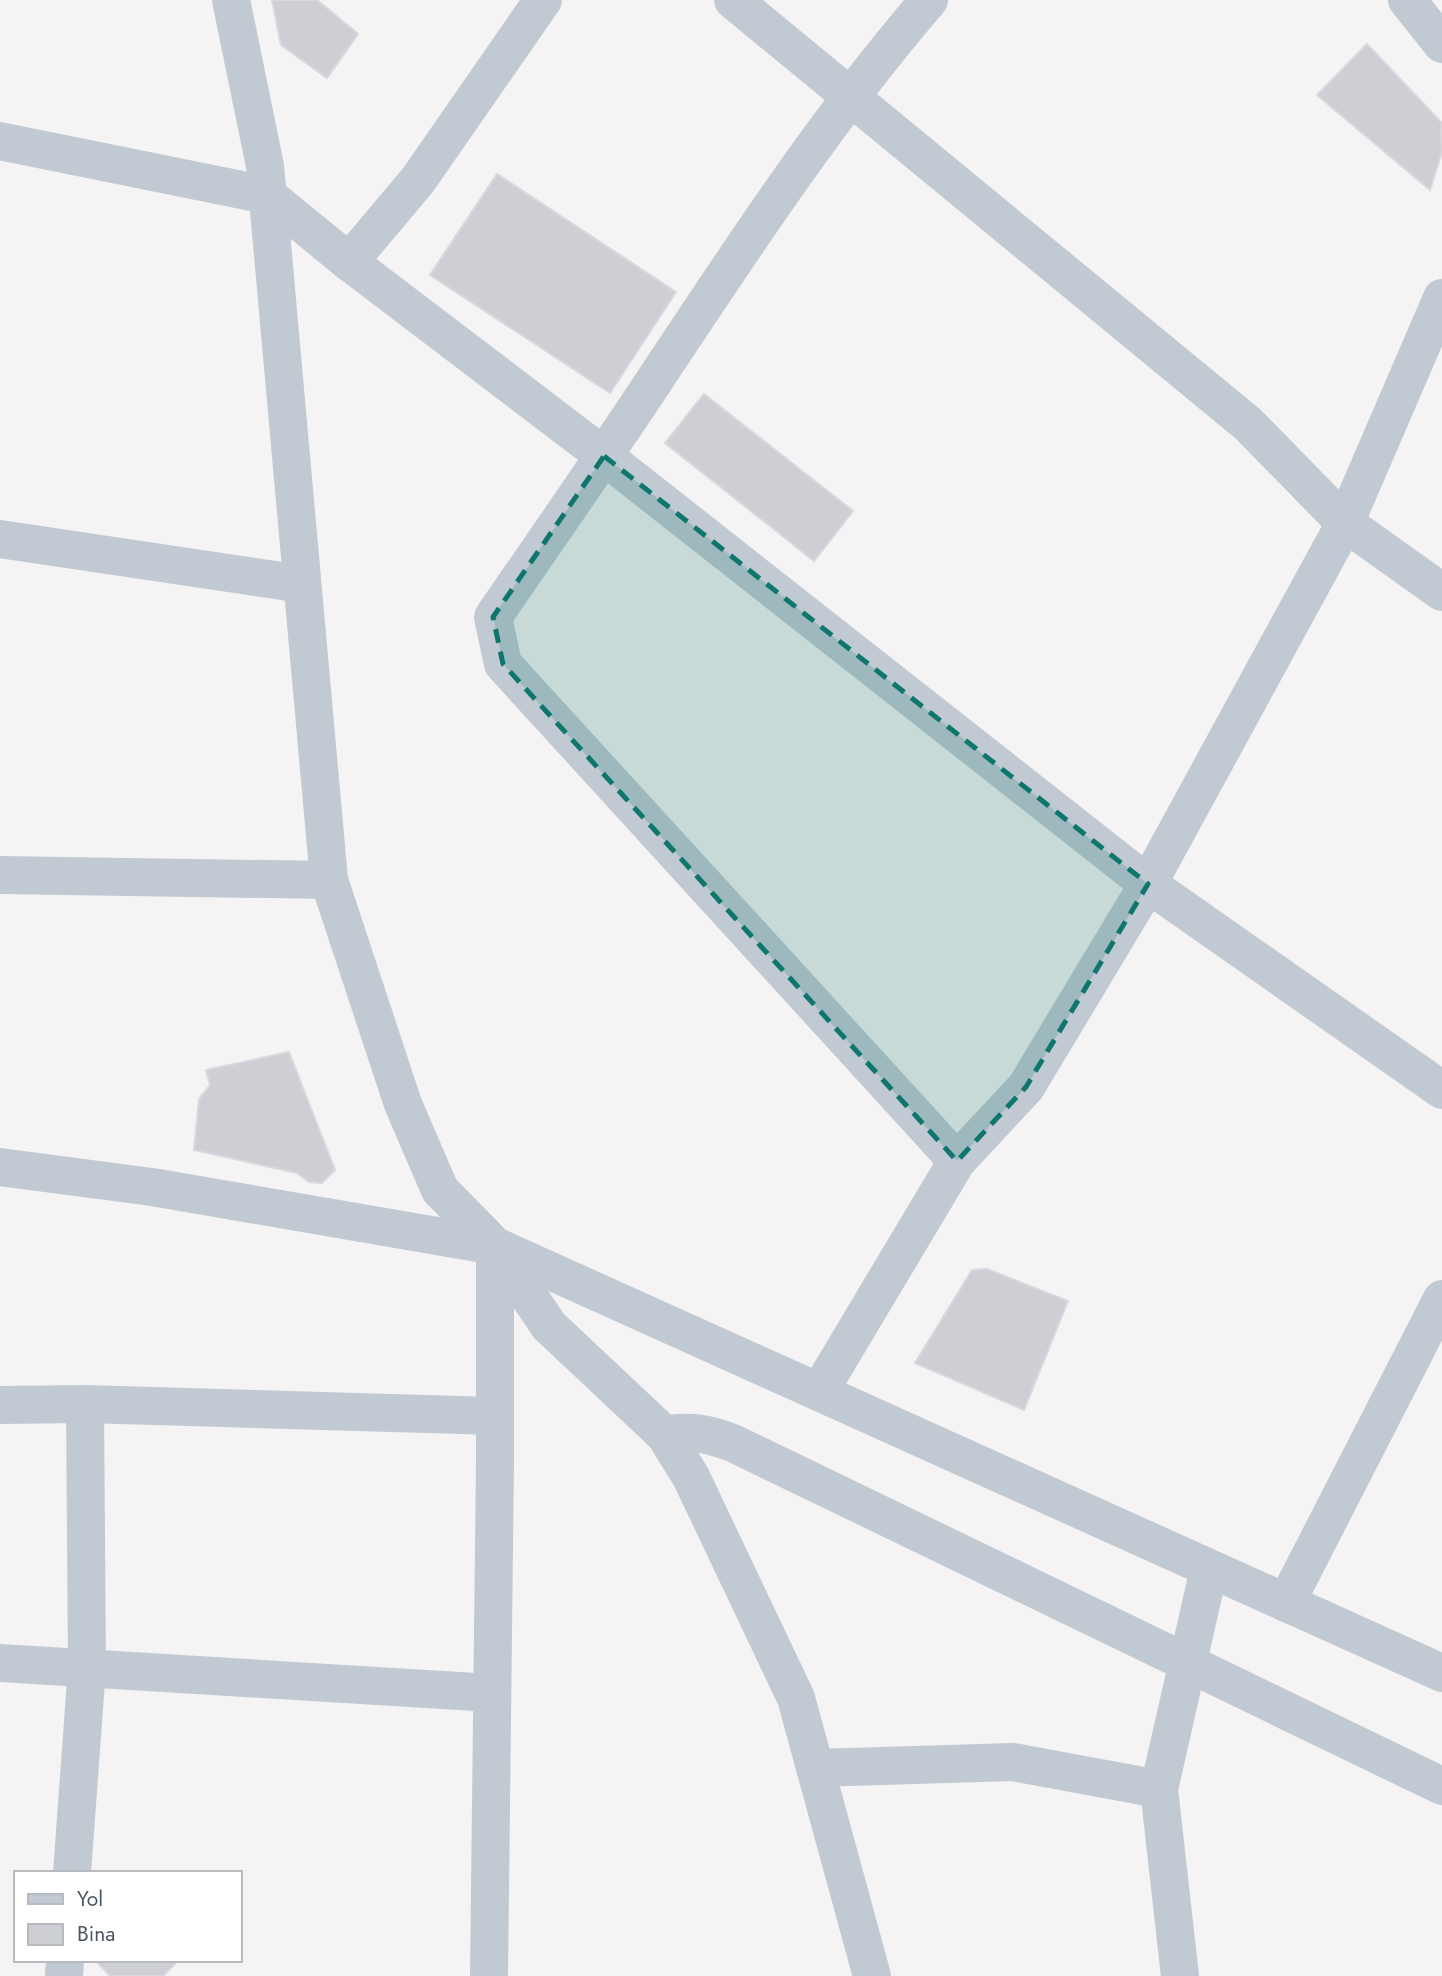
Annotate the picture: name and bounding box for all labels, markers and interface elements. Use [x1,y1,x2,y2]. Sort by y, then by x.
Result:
legend [14,1871,242,1962]
text: Yol [77,1884,103,1914]
text: Bina [77,1919,115,1949]

